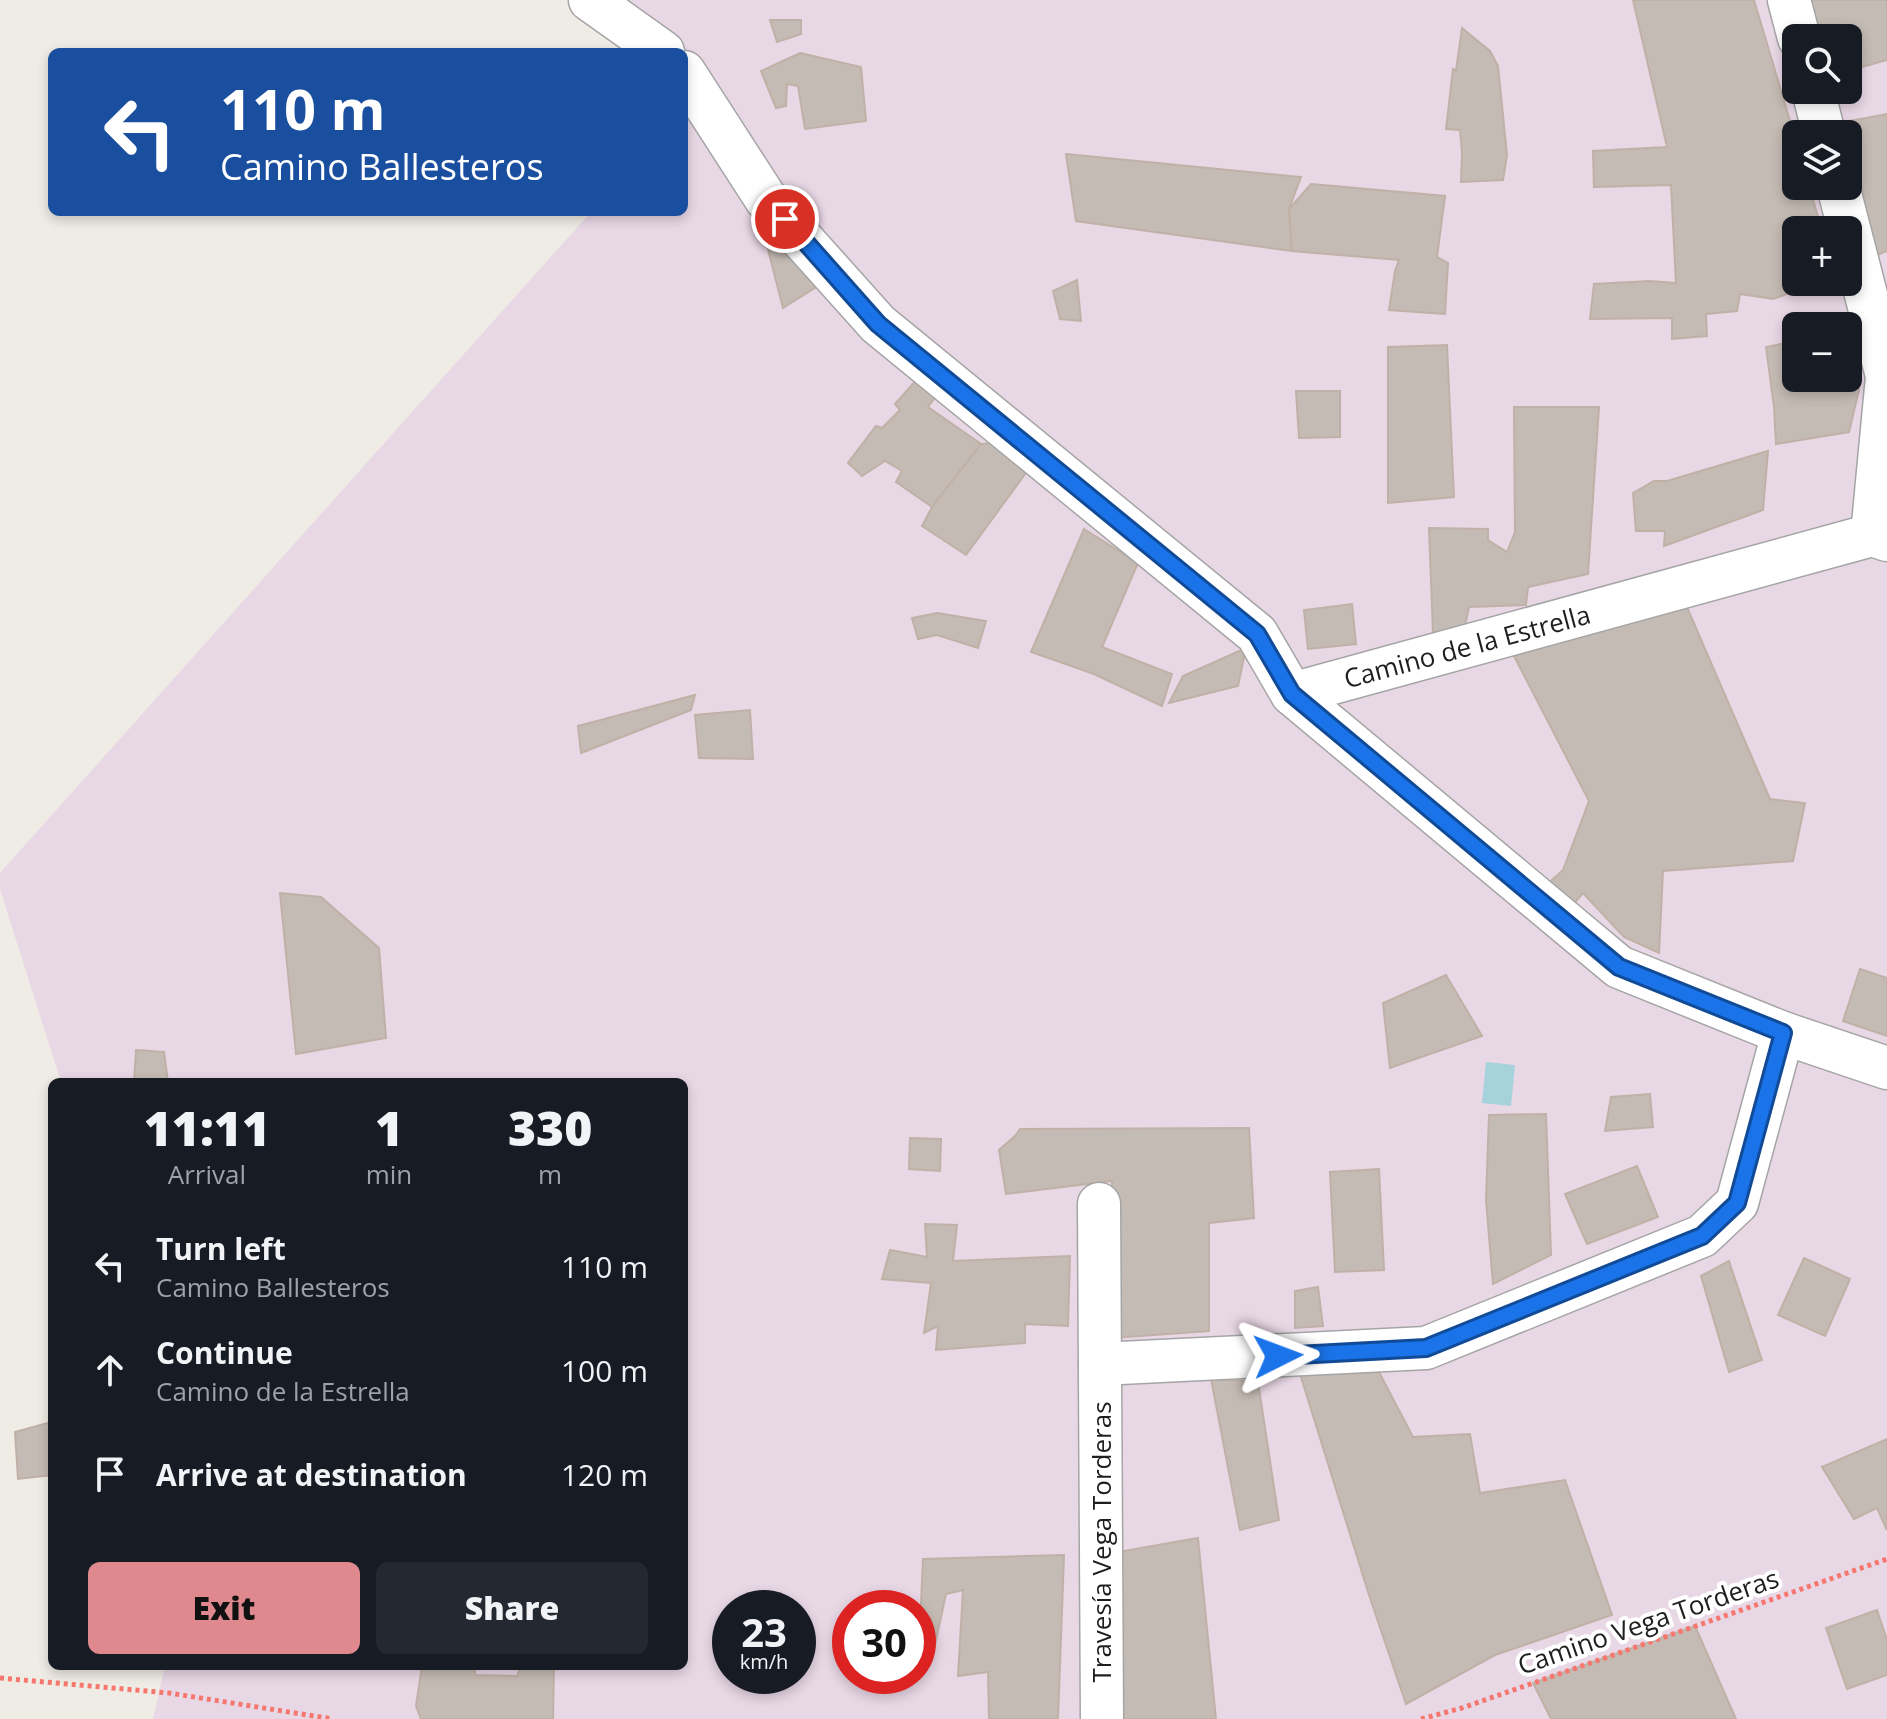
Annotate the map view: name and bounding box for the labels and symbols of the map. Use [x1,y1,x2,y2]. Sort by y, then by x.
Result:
pin [751,185,819,253]
street label: Camino de la Estrella [1340,596,1594,696]
position arrow [1236,1314,1320,1398]
street label: Travesía Vega Torderas [1083,1401,1119,1683]
street label: Camino Vega Torderas [1513,1559,1783,1683]
speed limit sign: 30 [832,1590,936,1694]

